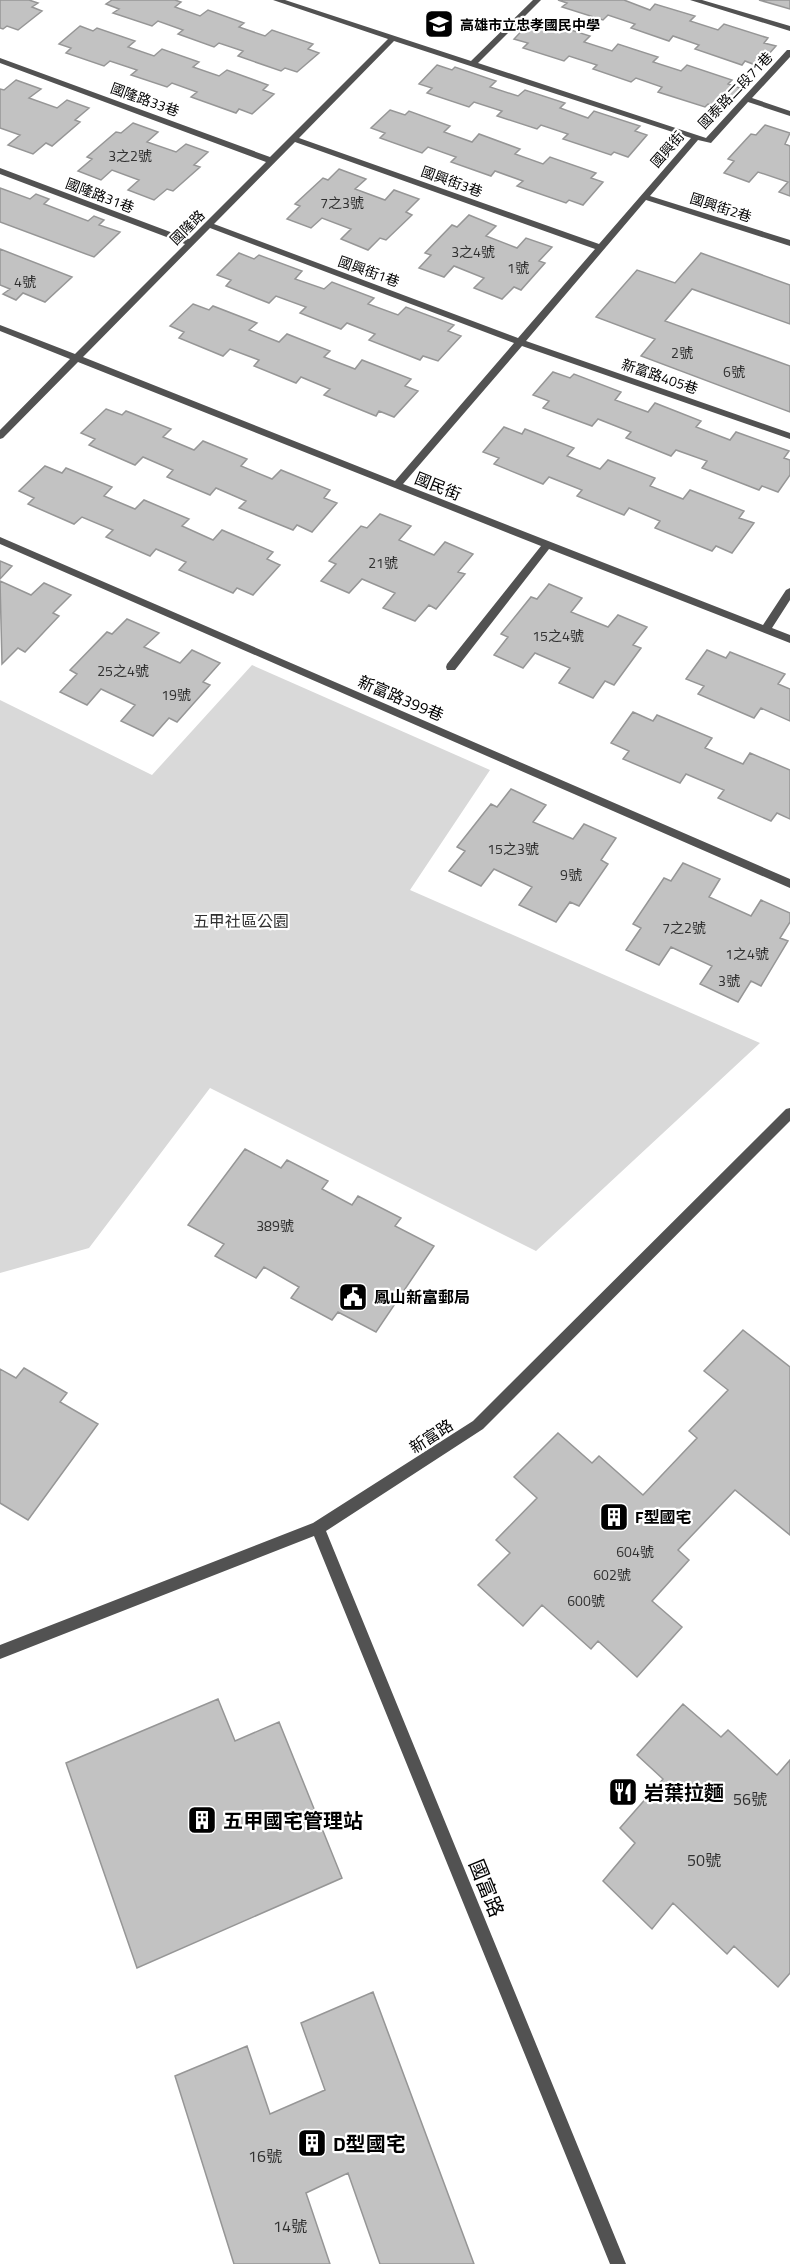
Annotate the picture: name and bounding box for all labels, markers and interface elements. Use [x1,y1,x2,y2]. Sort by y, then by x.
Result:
school or university icon: 高雄市立忠孝國民中學 [423,8,455,40]
place label: 高雄市立忠孝國民中學 [460,14,600,35]
street label: 國泰路二段71巷 [693,47,777,133]
street label: 國隆路33巷 [108,77,182,121]
street label: 國興街 [645,126,689,172]
house number: 3之2號 [108,145,152,166]
street label: 國興街3巷 [418,160,486,202]
street label: 國隆路31巷 [63,172,137,218]
street label: 國興街2巷 [687,187,755,227]
house number: 7之3號 [320,192,364,213]
street label: 國隆路 [165,205,209,249]
house number: 3之4號 [451,241,495,262]
street label: 國興街1巷 [335,250,403,292]
house number: 1號 [507,257,529,278]
house number: 4號 [14,271,36,292]
house number: 2號 [671,342,693,363]
street label: 新富路405巷 [619,353,701,399]
house number: 6號 [723,361,745,382]
street label: 國民街 [411,466,465,506]
house number: 21號 [368,552,398,573]
house number: 15之4號 [532,625,584,646]
house number: 25之4號 [97,660,149,681]
street label: 新富路399巷 [354,669,448,727]
house number: 19號 [161,684,191,705]
house number: 15之3號 [487,838,539,859]
house number: 9號 [560,864,582,885]
park label: 五甲社區公園 [193,909,289,933]
house number: 7之2號 [662,917,706,938]
house number: 1之4號 [725,943,769,964]
house number: 3號 [718,970,740,991]
house number: 389號 [256,1215,294,1236]
public building icon: 鳳山新富郵局 [337,1281,369,1313]
place label: 鳳山新富郵局 [374,1285,470,1309]
street label: 新富路 [404,1413,458,1459]
building icon: F型國宅 [598,1501,630,1533]
place label: F型國宅 [635,1505,692,1529]
house number: 604號 [616,1541,654,1562]
house number: 602號 [593,1564,631,1585]
house number: 600號 [567,1590,605,1611]
restaurant icon: 岩葉拉麵 [607,1776,639,1808]
place label: 岩葉拉麵 [644,1777,724,1808]
house number: 56號 [733,1787,767,1811]
building icon: 五甲國宅管理站 [186,1804,218,1836]
place label: 五甲國宅管理站 [223,1805,363,1836]
house number: 50號 [687,1848,721,1872]
street label: 國富路 [461,1854,513,1922]
building icon: D型國宅 [296,2127,328,2159]
place label: D型國宅 [333,2128,406,2159]
house number: 16號 [248,2144,282,2168]
house number: 14號 [273,2214,307,2238]

